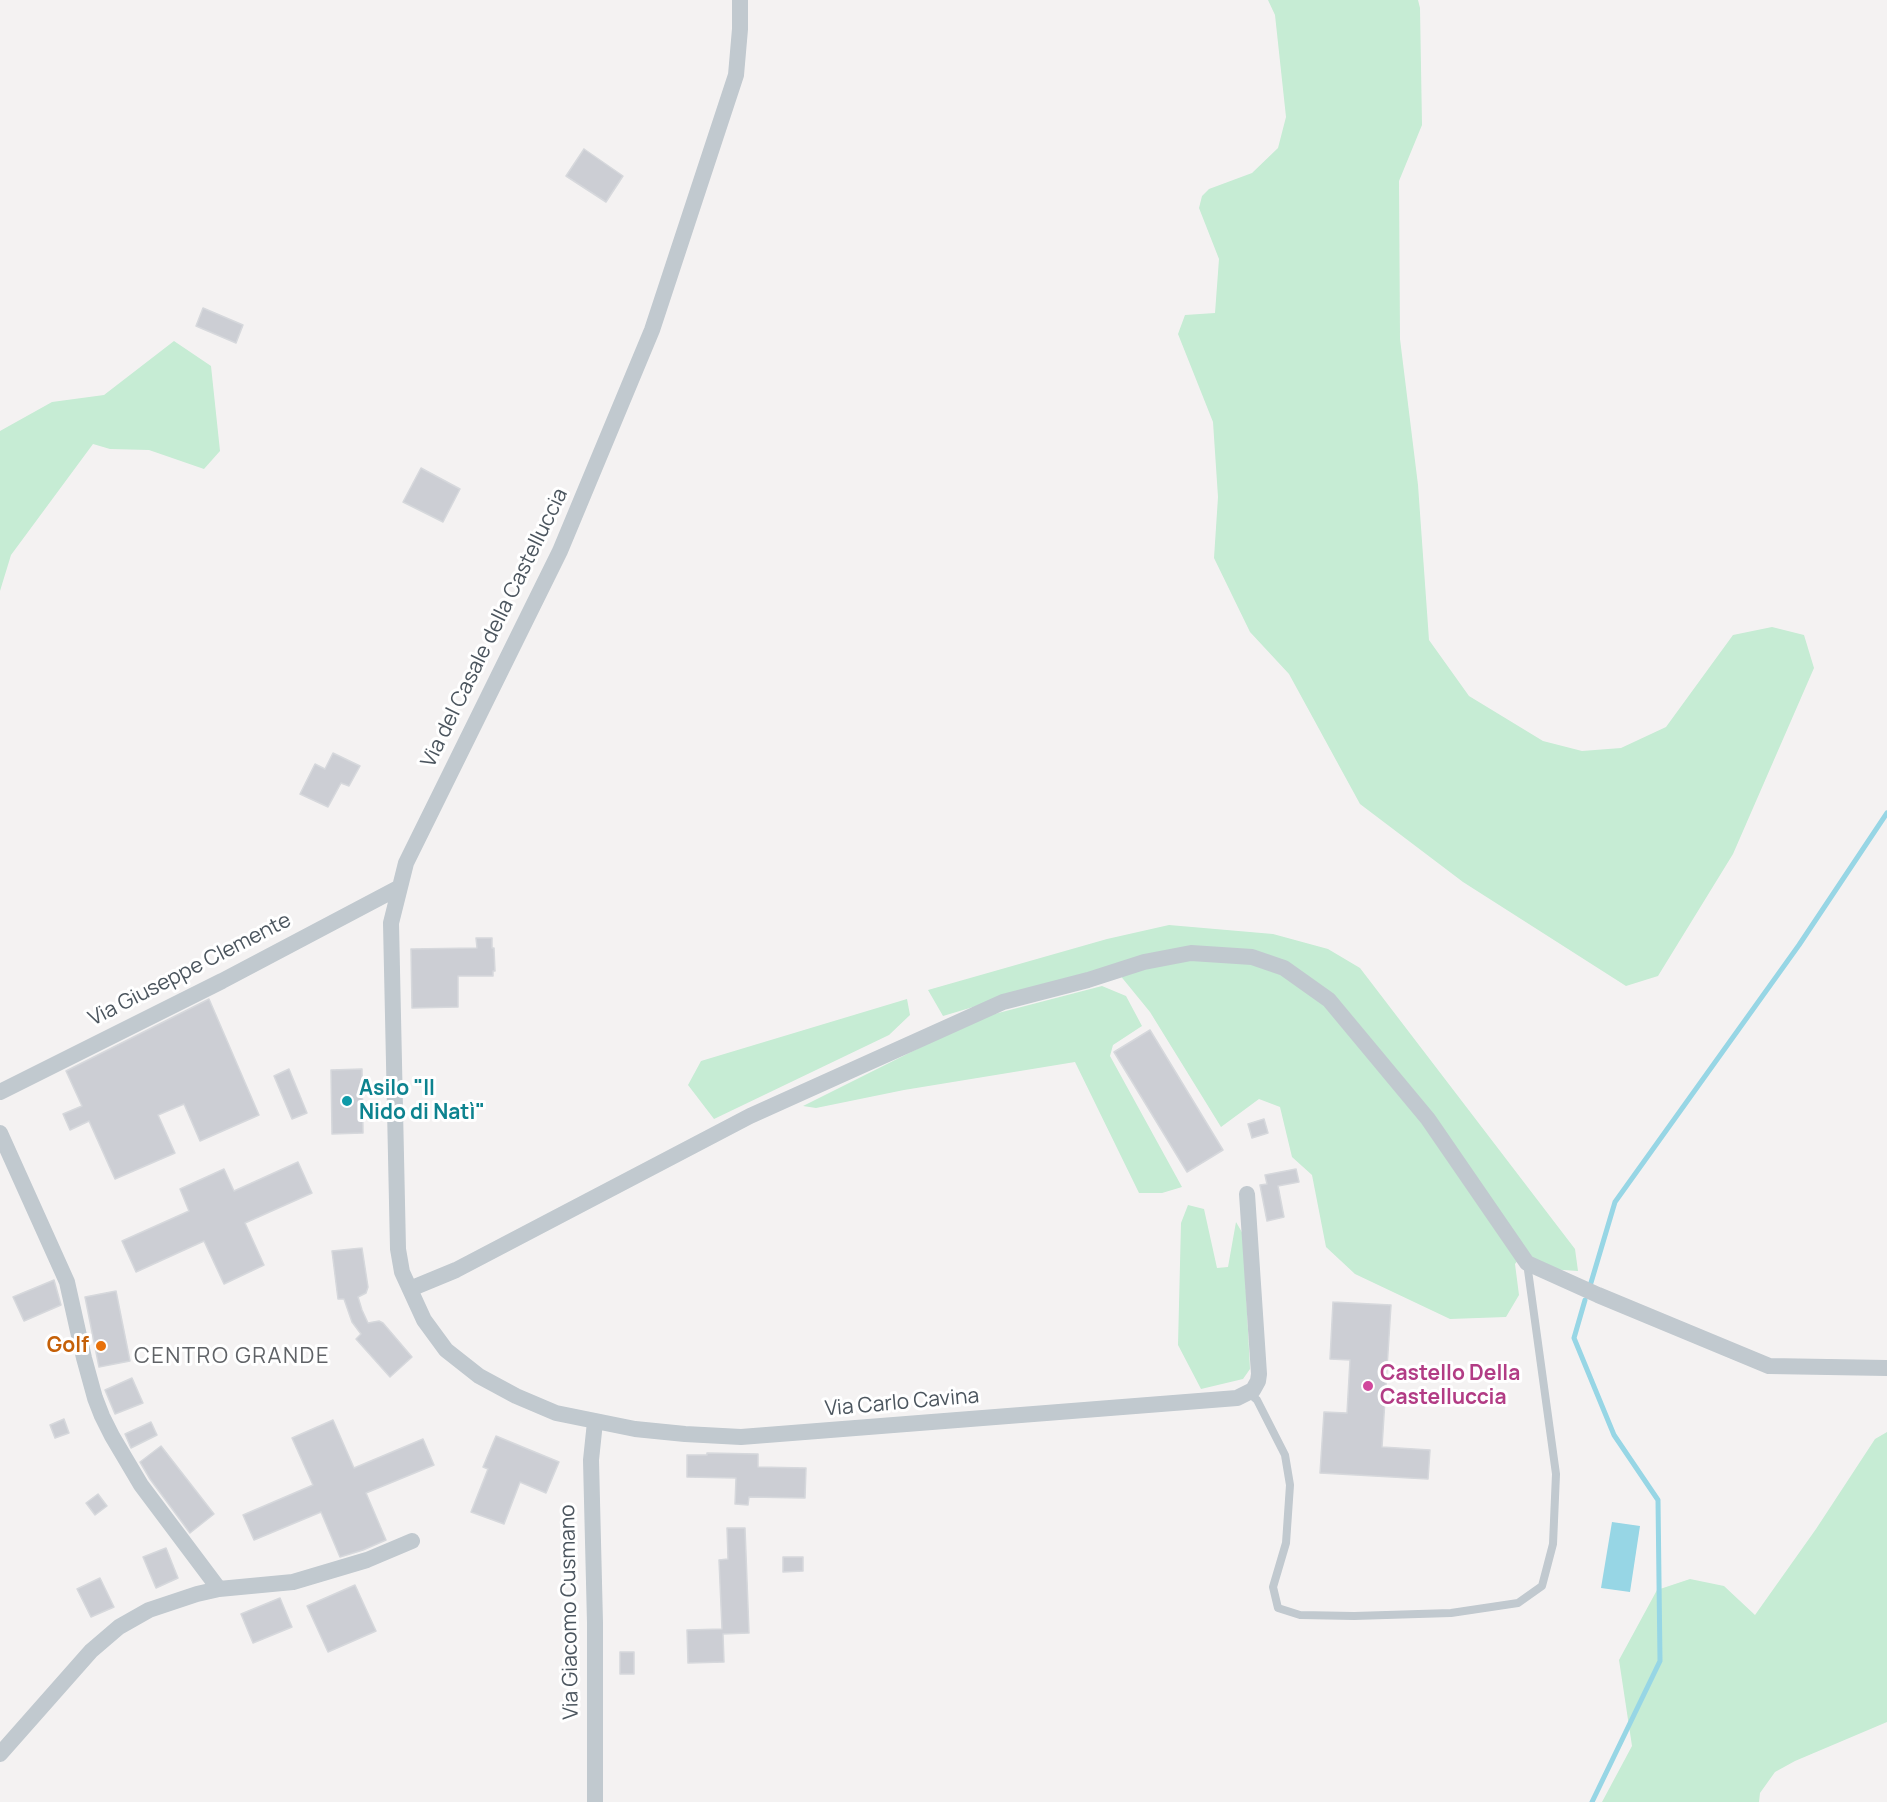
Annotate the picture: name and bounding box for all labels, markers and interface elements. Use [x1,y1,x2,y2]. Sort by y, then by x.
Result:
street label: Via del Casale della Castelluccia [416,484,574,772]
street label: Via Giuseppe Clemente [85,908,295,1032]
place label: Asilo "Il Nido di Natì" [359,1076,485,1126]
marker: Asilo "Il Nido di Natì" [340,1094,354,1108]
place label: Golf [47,1333,89,1359]
marker: Golf [94,1339,108,1353]
district label: CENTRO GRANDE [134,1344,330,1370]
place label: Castello Della Castelluccia [1380,1361,1520,1411]
marker: Castello Della Castelluccia [1361,1379,1375,1393]
street label: Via Carlo Cavina [824,1384,980,1422]
street label: Via Giacomo Cusmano [556,1504,584,1720]

